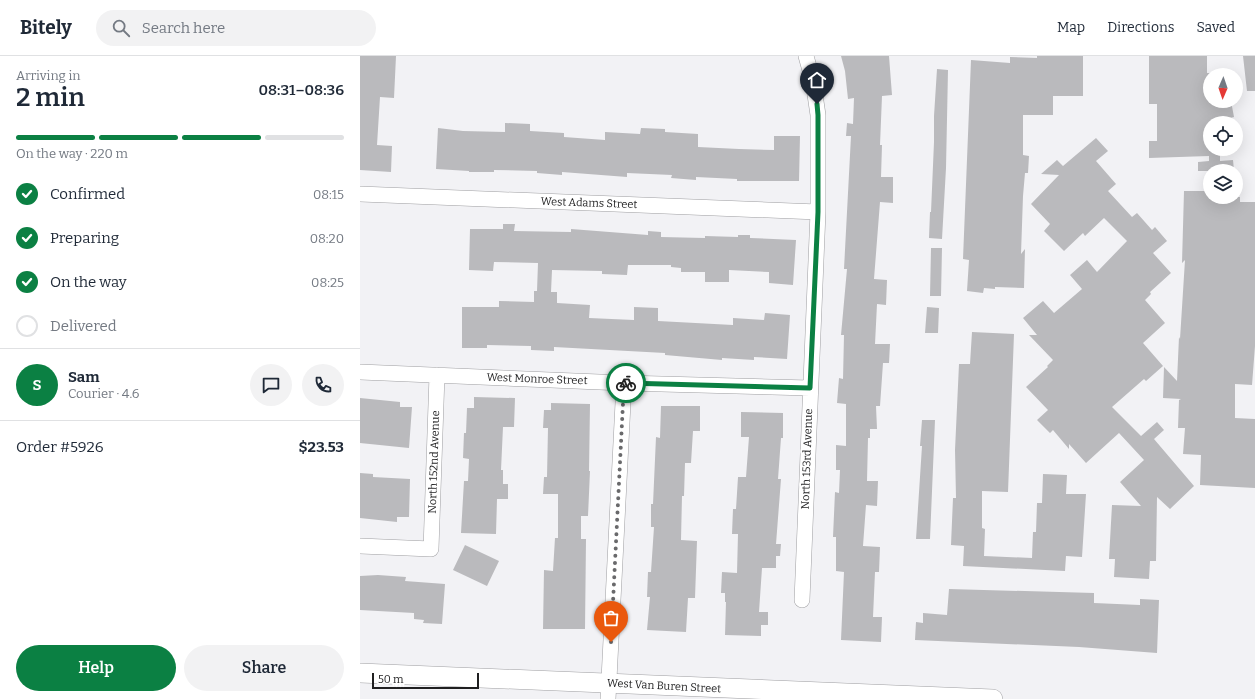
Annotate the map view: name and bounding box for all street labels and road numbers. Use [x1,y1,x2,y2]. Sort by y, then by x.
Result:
street label: West Adams Street [540,195,638,211]
street label: West Monroe Street [486,371,588,387]
street label: North 153rd Avenue [799,408,815,510]
street label: North 152nd Avenue [426,410,442,514]
street label: West Van Buren Street [607,677,721,695]

